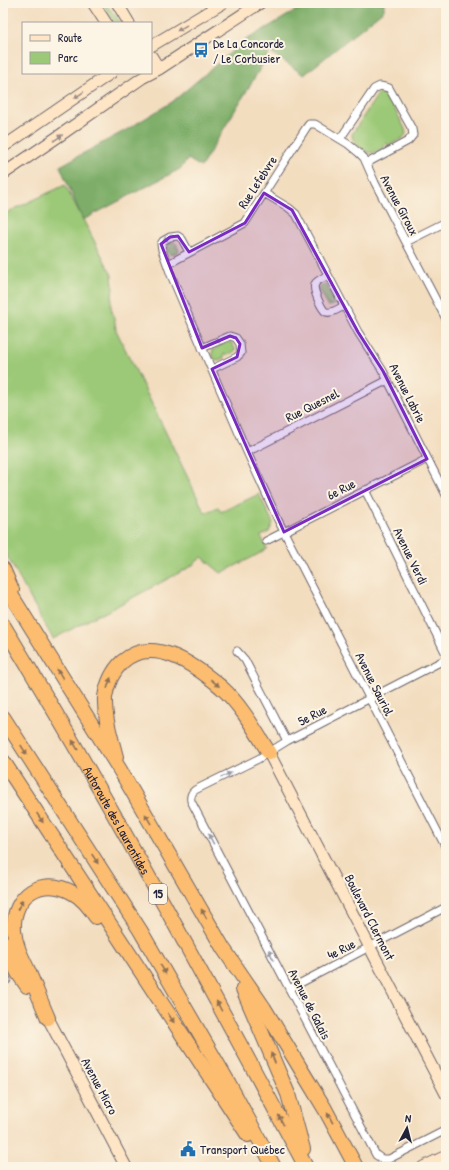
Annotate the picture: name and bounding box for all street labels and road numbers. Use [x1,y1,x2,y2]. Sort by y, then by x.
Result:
street label: Rue Lefebvre [233,152,281,212]
street label: Avenue Giroux [376,171,424,239]
street label: Avenue Labrie [385,360,431,426]
street label: Rue Quesnel [282,384,342,426]
street label: 6e Rue [324,474,358,504]
street label: Avenue Verdi [389,524,433,588]
street label: Avenue Sauriol [351,649,399,719]
street label: 5e Rue [295,700,329,730]
street label: Autoroute des Laurentides [79,763,155,878]
street label: Boulevard Clermont [341,871,400,964]
road number: 15 [149,884,167,904]
street label: 4e Rue [324,934,358,964]
street label: Avenue de Galais [285,966,335,1042]
street label: Avenue Micro [78,1054,122,1118]

